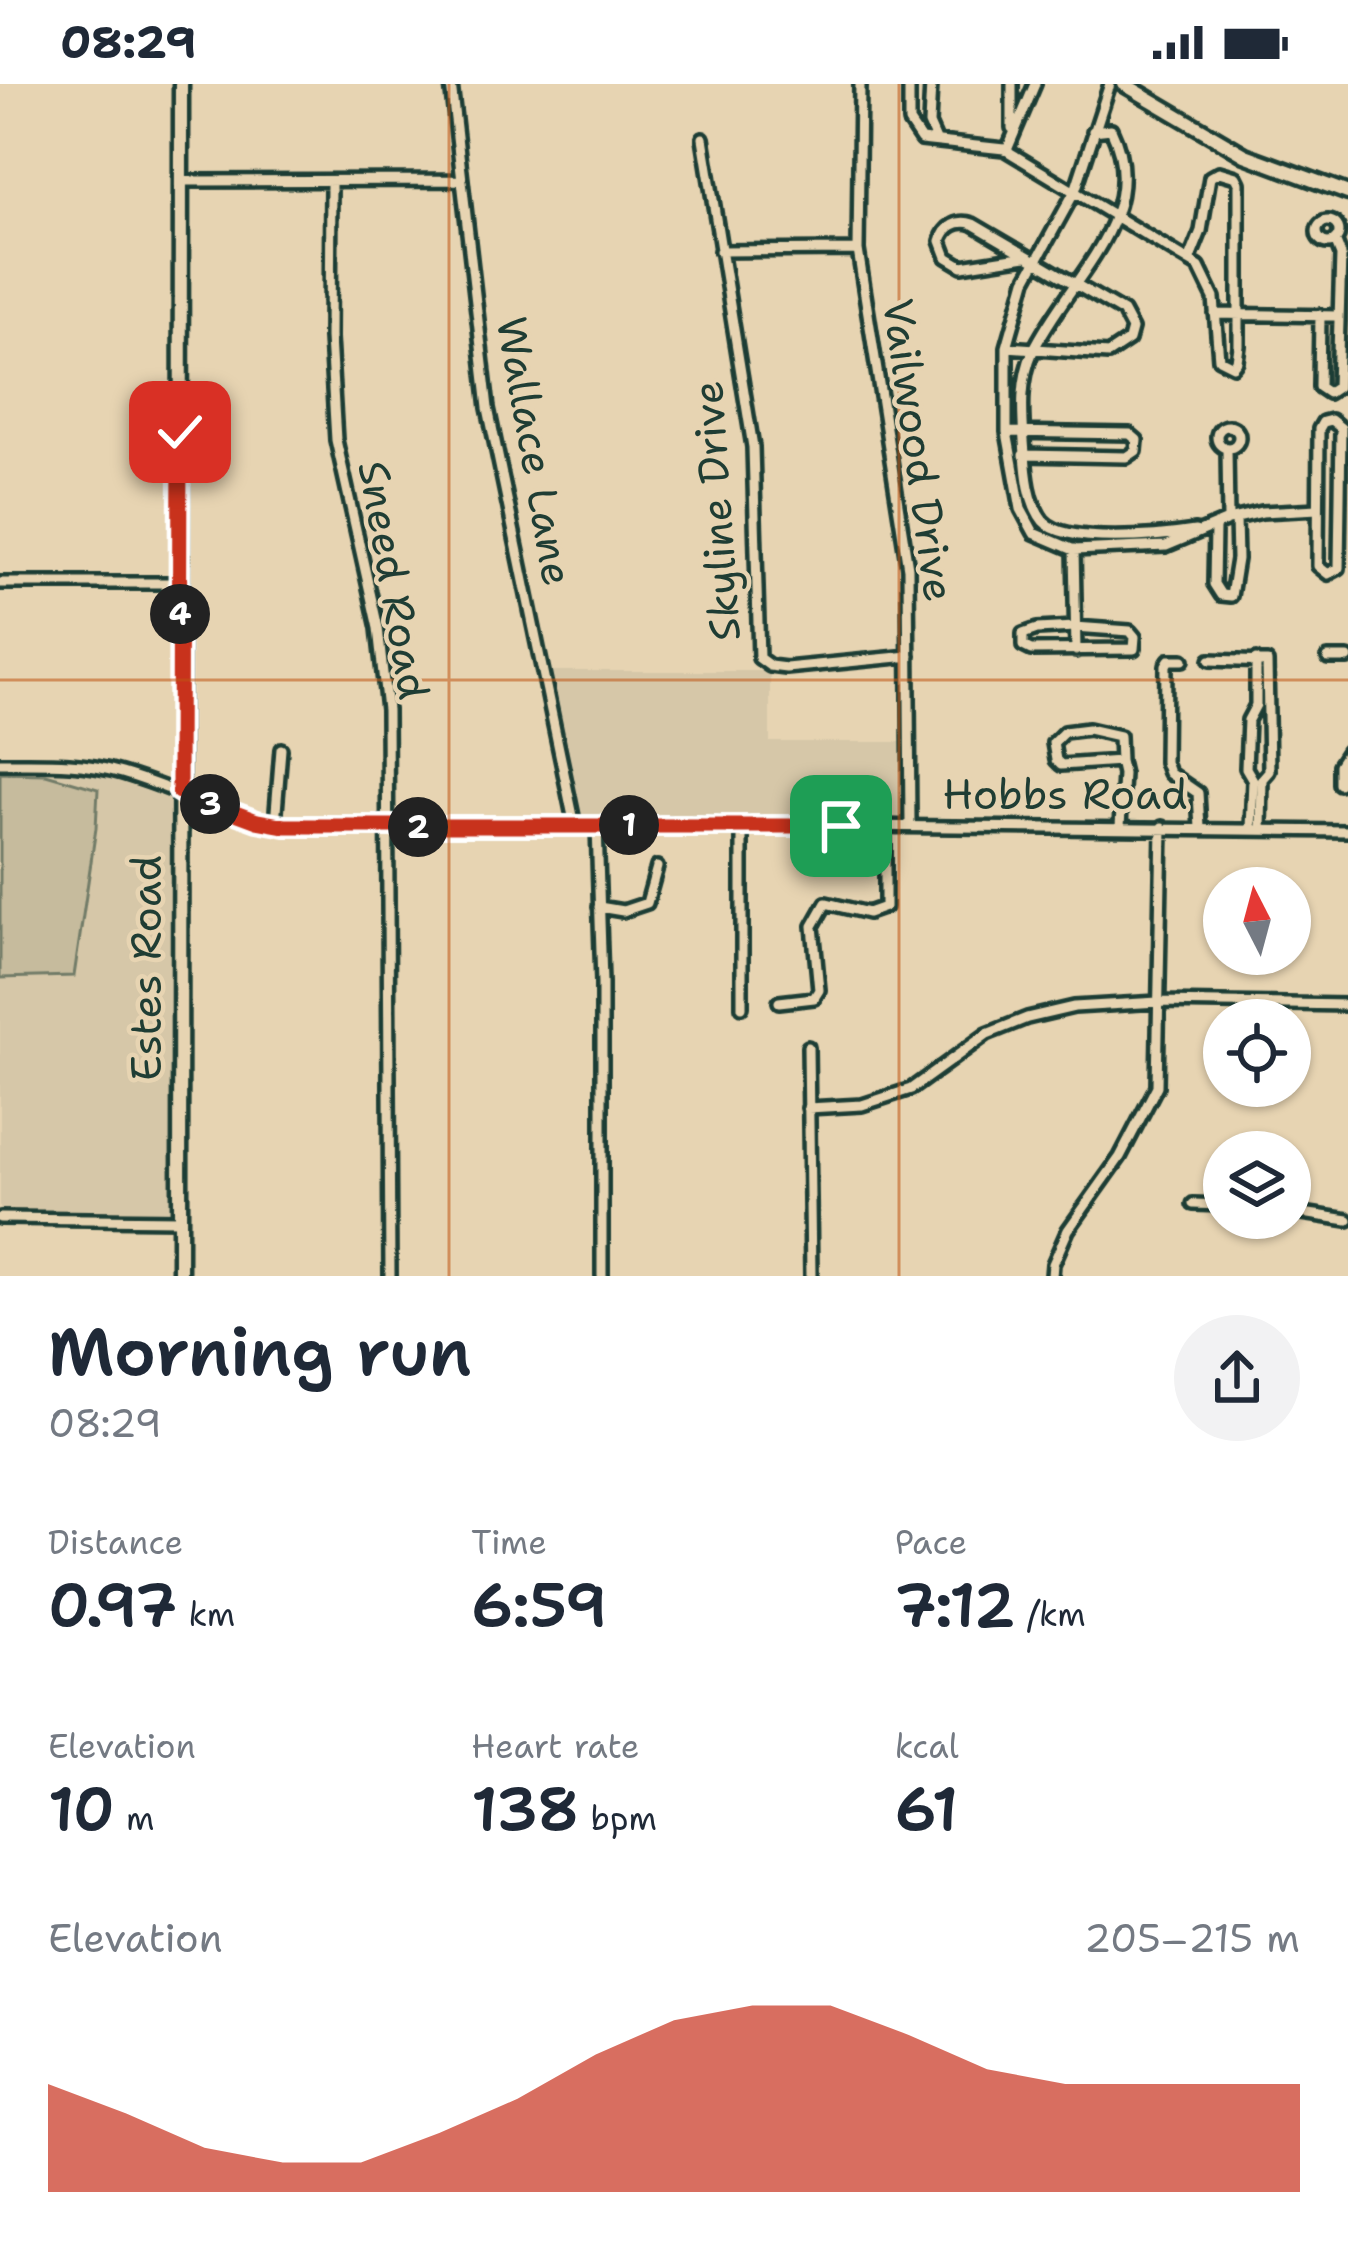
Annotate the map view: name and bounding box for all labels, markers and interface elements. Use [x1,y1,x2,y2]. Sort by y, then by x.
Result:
text: 08:29 [60,12,196,72]
street label: Vailwood Drive [870,295,968,605]
street label: Wallace Lane [484,312,586,590]
street label: Skyline Drive [679,379,753,643]
pin [129,381,231,483]
icon: check [147,399,213,465]
street label: Sneed Road [345,456,443,704]
pin: 4 [150,584,210,644]
text: 4 [168,591,192,636]
street label: Hobbs Road [942,766,1188,822]
pin: 3 [180,774,240,834]
pin [790,775,892,877]
text: 3 [198,781,222,826]
icon: arrive [808,793,874,859]
pin: 1 [599,795,659,855]
pin: 2 [388,797,448,857]
text: 1 [621,802,637,847]
text: 2 [406,804,430,849]
street label: Estes Road [118,855,174,1081]
north arrow [1203,867,1311,975]
map controls [1203,867,1311,1239]
button: locate [1203,999,1311,1107]
button: layers [1203,1131,1311,1239]
text: Morning run [48,1308,472,1396]
button: share [1174,1315,1300,1441]
text: 08:29 [48,1397,162,1449]
text: Distance [48,1520,183,1565]
text: Time [471,1520,547,1565]
text: Pace [895,1520,967,1565]
text: 0.97 [48,1565,177,1645]
text: 6:59 [471,1565,607,1645]
text: 7:12 [895,1565,1016,1645]
text: km [177,1592,235,1637]
text: /km [1016,1592,1086,1637]
text: Elevation [48,1724,196,1769]
text: Heart rate [471,1724,640,1769]
text: kcal [895,1724,959,1769]
text: 10 [48,1769,115,1849]
text: 138 [471,1769,579,1849]
text: 61 [895,1769,958,1849]
text: m [115,1796,155,1841]
text: bpm [579,1796,657,1841]
text: Elevation [48,1912,223,1964]
text: 205–215 m [1084,1912,1300,1964]

